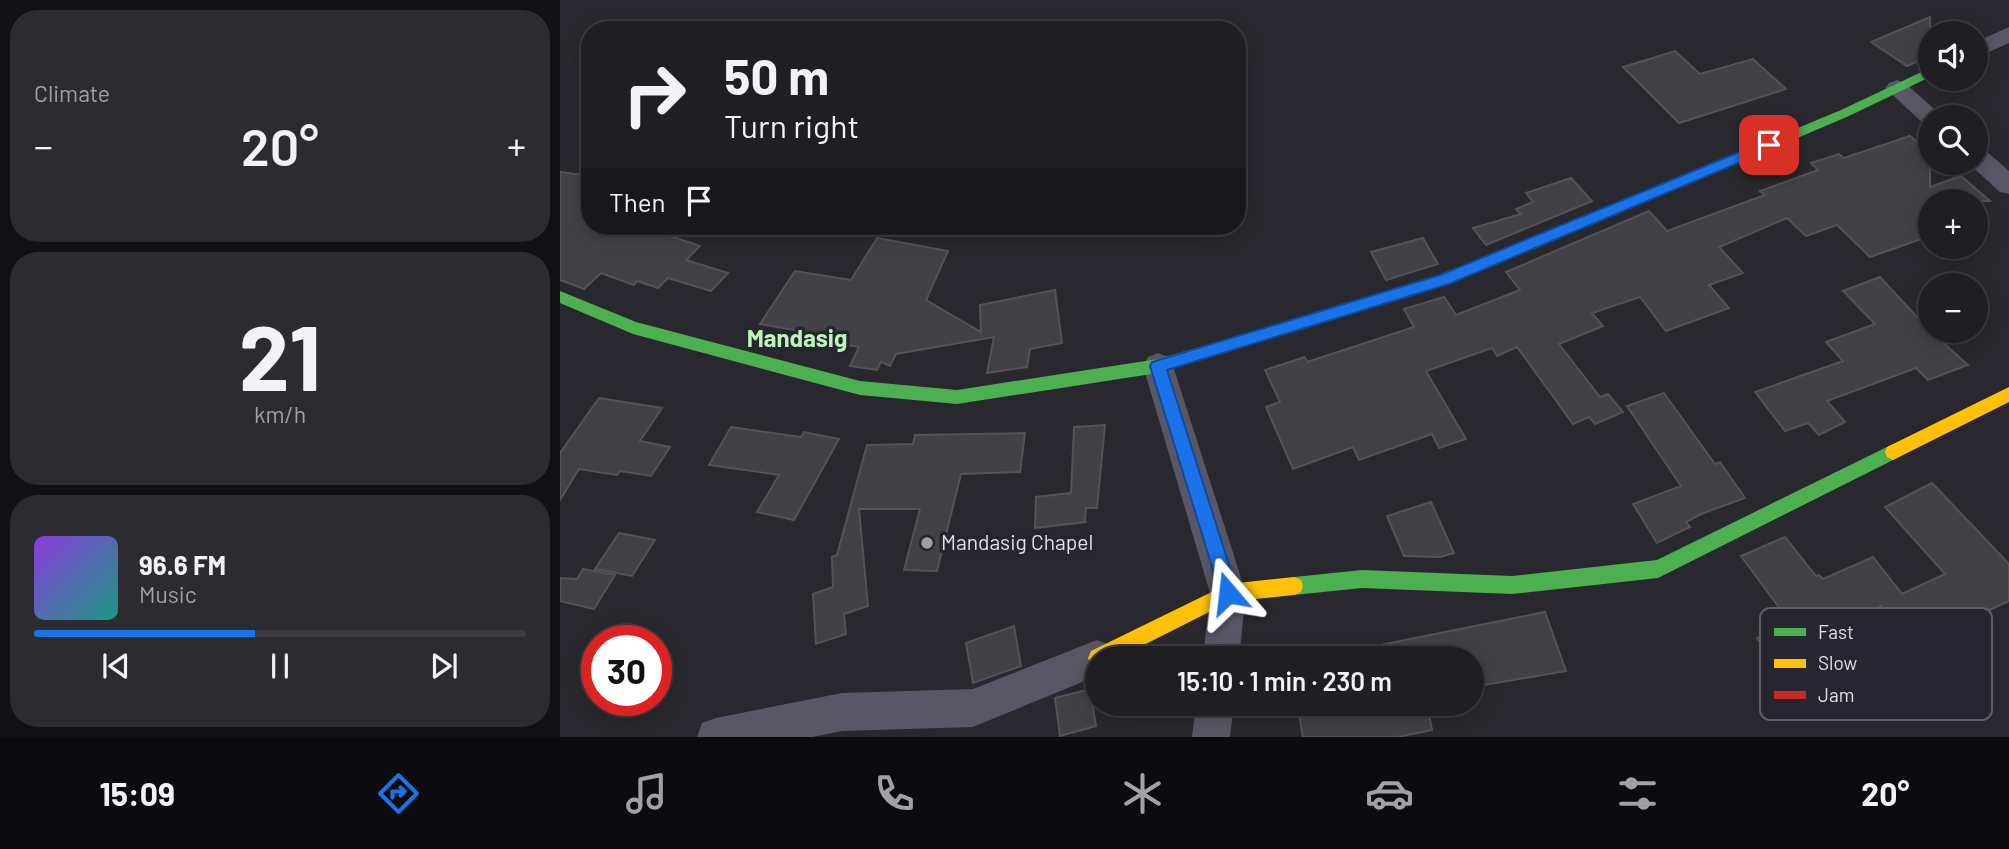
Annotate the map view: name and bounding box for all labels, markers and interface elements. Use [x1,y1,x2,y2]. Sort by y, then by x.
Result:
map controls [1918,21,1988,343]
button: sound [1918,21,1988,91]
text: 50 m [724,46,829,105]
icon: right [609,49,700,140]
text: Climate [34,79,110,107]
button: search [1918,105,1988,175]
text: Turn right [724,106,859,144]
text: 20° [241,114,319,176]
pin [1739,115,1799,175]
text: − [34,122,53,168]
text: + [507,122,526,168]
icon: arrive [1750,126,1788,164]
icon: arrive [680,182,718,220]
text: Then [609,186,666,217]
button: + [1918,189,1988,259]
button: − [1918,273,1988,343]
text: 21 [239,300,321,409]
district label: Mandasig [747,323,847,352]
text: km/h [254,400,306,428]
place label: Mandasig Chapel [941,529,1093,554]
marker: Mandasig Chapel [919,535,935,551]
text: 96.6 FM [139,549,226,580]
position arrow [1191,556,1265,630]
text: Music [139,580,197,608]
legend [1760,608,1992,720]
text: Fast [1818,620,1854,643]
speed limit sign: 30 [581,625,672,716]
icon: previous [97,647,135,685]
icon: pause [261,647,299,685]
icon: next [425,647,463,685]
text: Slow [1818,651,1857,674]
text: 15:10 · 1 min · 230 m [1177,665,1392,696]
text: Jam [1818,683,1854,706]
icon: directions [374,769,423,818]
icon: music [622,769,671,818]
icon: phone [870,769,919,818]
icon: climate [1118,769,1167,818]
icon: car [1365,769,1414,818]
icon: filters [1613,769,1662,818]
text: 15:09 [99,774,175,812]
text: 20° [1861,774,1909,812]

